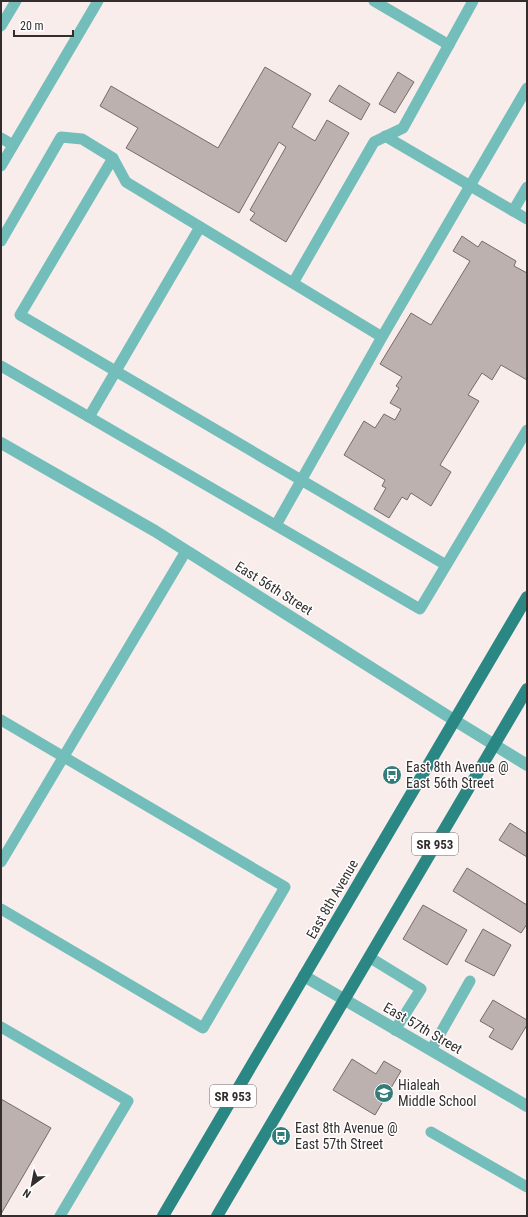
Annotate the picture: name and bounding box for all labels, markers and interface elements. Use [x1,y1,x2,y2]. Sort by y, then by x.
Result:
scale bar [14,12,73,38]
text: 20 m [20,19,44,33]
street label: East 56th Street [232,558,316,618]
place label: East 8th Avenue @ East 56th Street [406,759,509,791]
bus stop icon: East 8th Avenue @ East 56th Street [381,764,403,786]
road number: SR 953 [412,833,458,855]
street label: East 8th Avenue [303,856,361,941]
street label: East 57th Street [381,999,465,1057]
place label: Hialeah Middle School [398,1077,476,1109]
school or university icon: Hialeah Middle School [373,1082,395,1104]
road number: SR 953 [210,1085,256,1107]
place label: East 8th Avenue @ East 57th Street [295,1120,398,1152]
bus stop icon: East 8th Avenue @ East 57th Street [270,1125,292,1147]
north arrow [12,1165,52,1205]
text: N [20,1186,33,1200]

